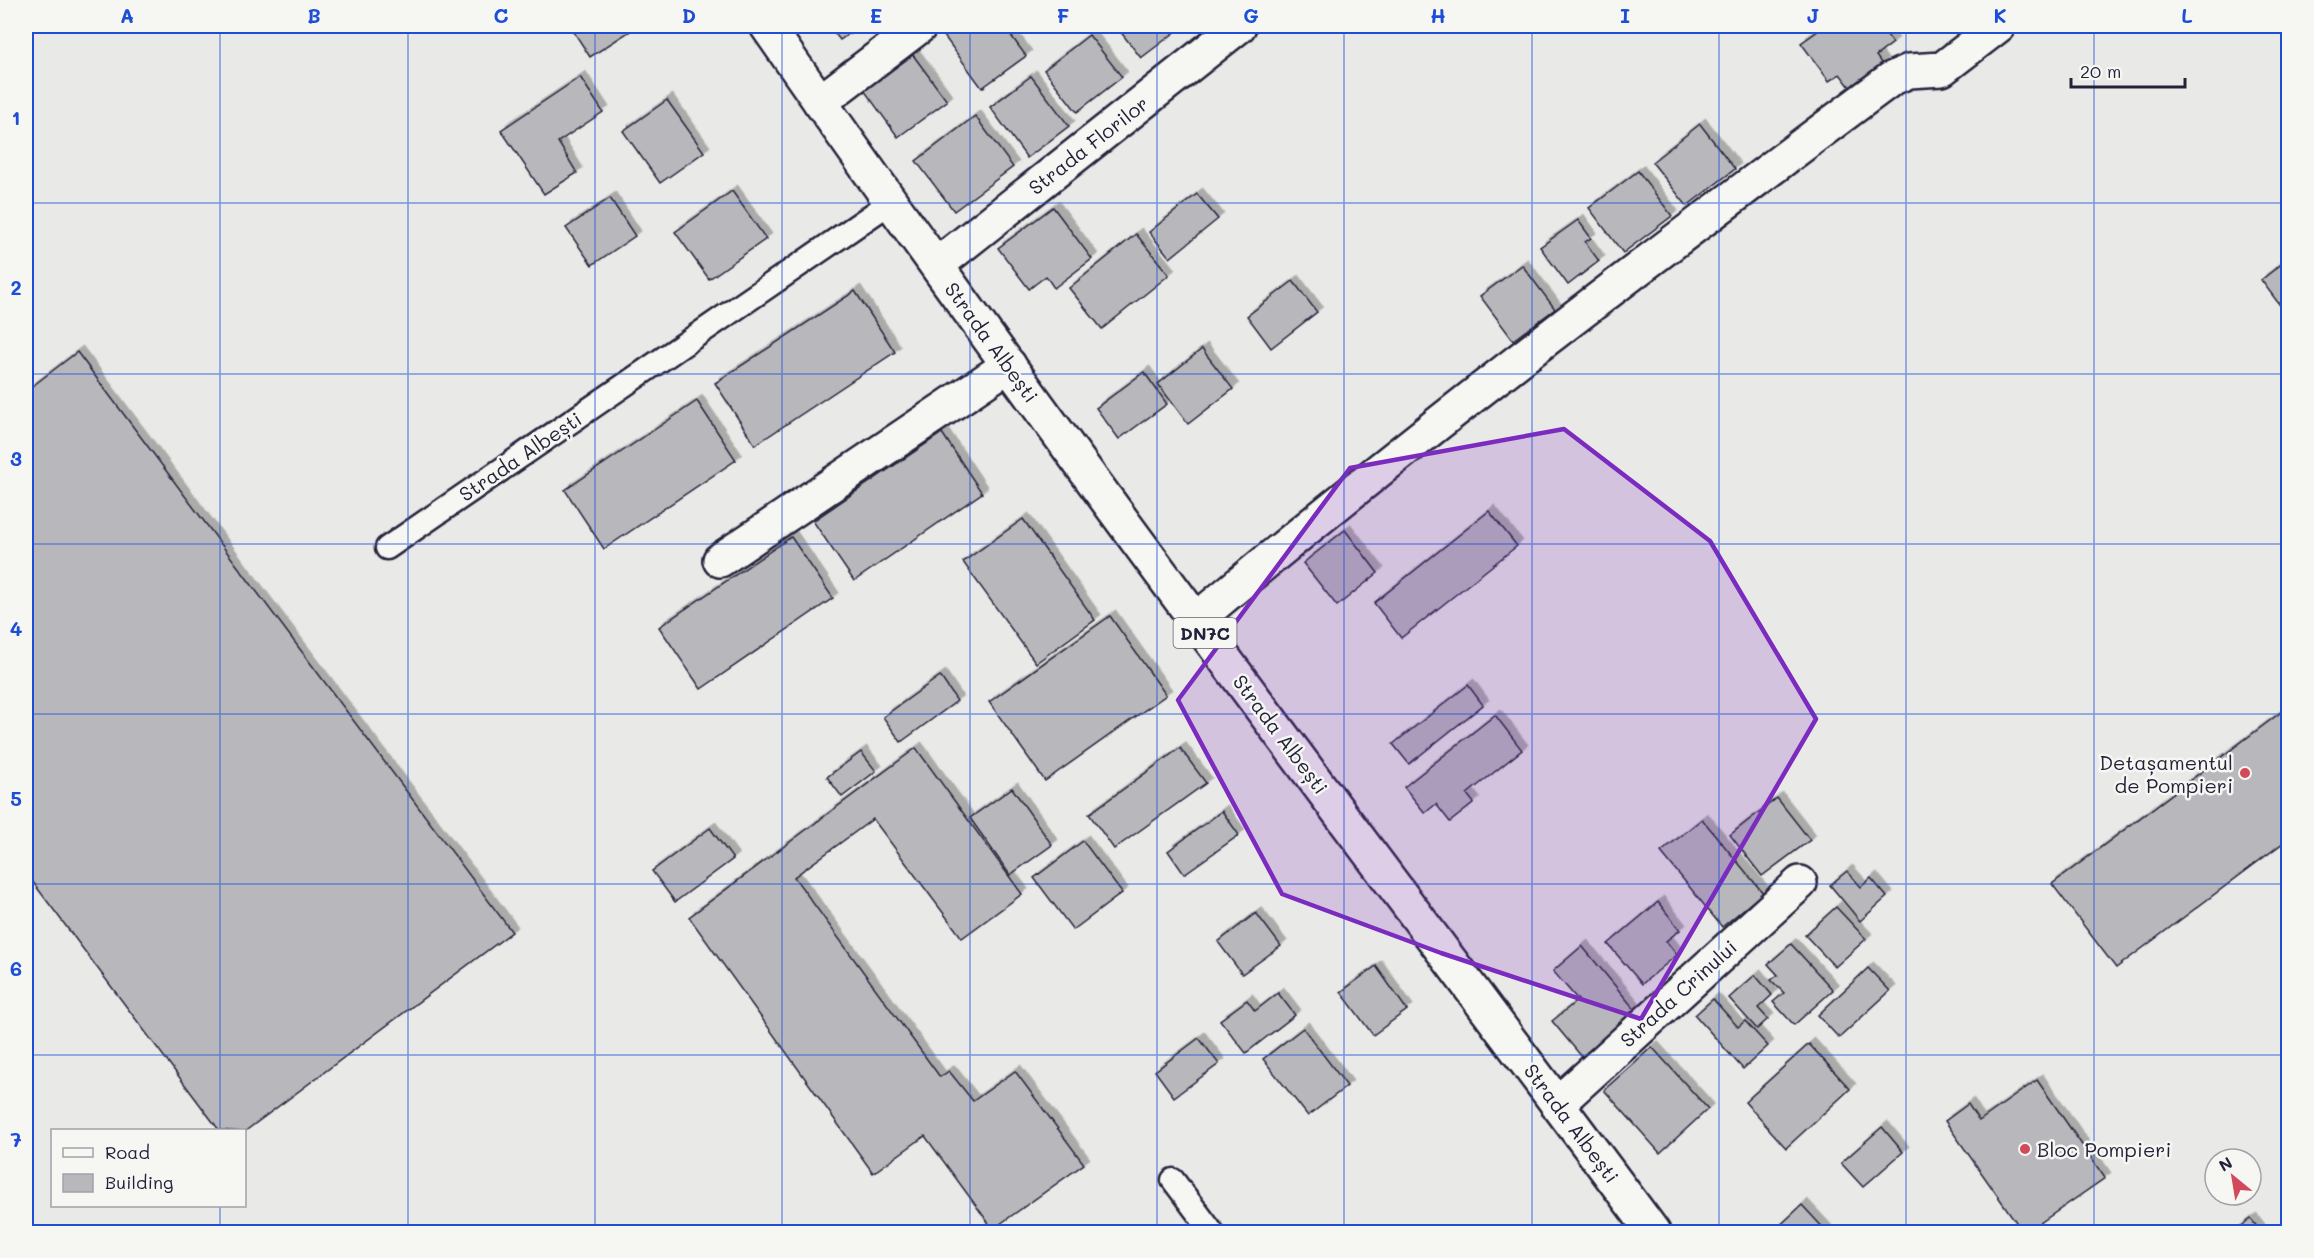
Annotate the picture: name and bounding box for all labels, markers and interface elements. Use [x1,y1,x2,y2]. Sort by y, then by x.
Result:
text: A [120,2,134,28]
text: B [307,2,321,28]
text: C [494,2,509,28]
text: D [682,2,696,28]
text: E [870,2,882,28]
text: F [1057,2,1070,28]
text: G [1243,2,1259,28]
text: H [1430,2,1446,28]
text: I [1620,2,1630,28]
text: J [1806,2,1820,28]
text: K [1993,2,2007,28]
text: L [2181,2,2193,28]
scale bar [2071,51,2185,89]
text: 20 m [2080,59,2121,83]
street label: Strada Florilor [1023,90,1153,200]
text: 1 [12,104,20,130]
text: 2 [10,274,22,300]
street label: Strada Albești [939,277,1044,408]
street label: Strada Albești [454,405,587,508]
text: 3 [10,445,22,471]
text: 4 [10,615,23,641]
road number: DN7C [1174,618,1236,648]
street label: Strada Albești [1227,669,1334,799]
place label: Detașamentul de Pompieri [2099,749,2233,798]
marker: Detașamentul de Pompieri [2238,766,2252,780]
text: 5 [10,785,22,811]
street label: Strada Crinului [1614,934,1742,1052]
text: 6 [10,955,22,981]
street label: Strada Albești [1518,1058,1625,1188]
text: 7 [10,1126,22,1152]
legend [51,1129,246,1207]
place label: Bloc Pompieri [2037,1136,2171,1162]
text: Road [105,1140,150,1164]
marker: Bloc Pompieri [2018,1142,2032,1156]
north arrow [2203,1147,2263,1207]
text: N [2215,1151,2236,1176]
text: Building [105,1170,173,1194]

